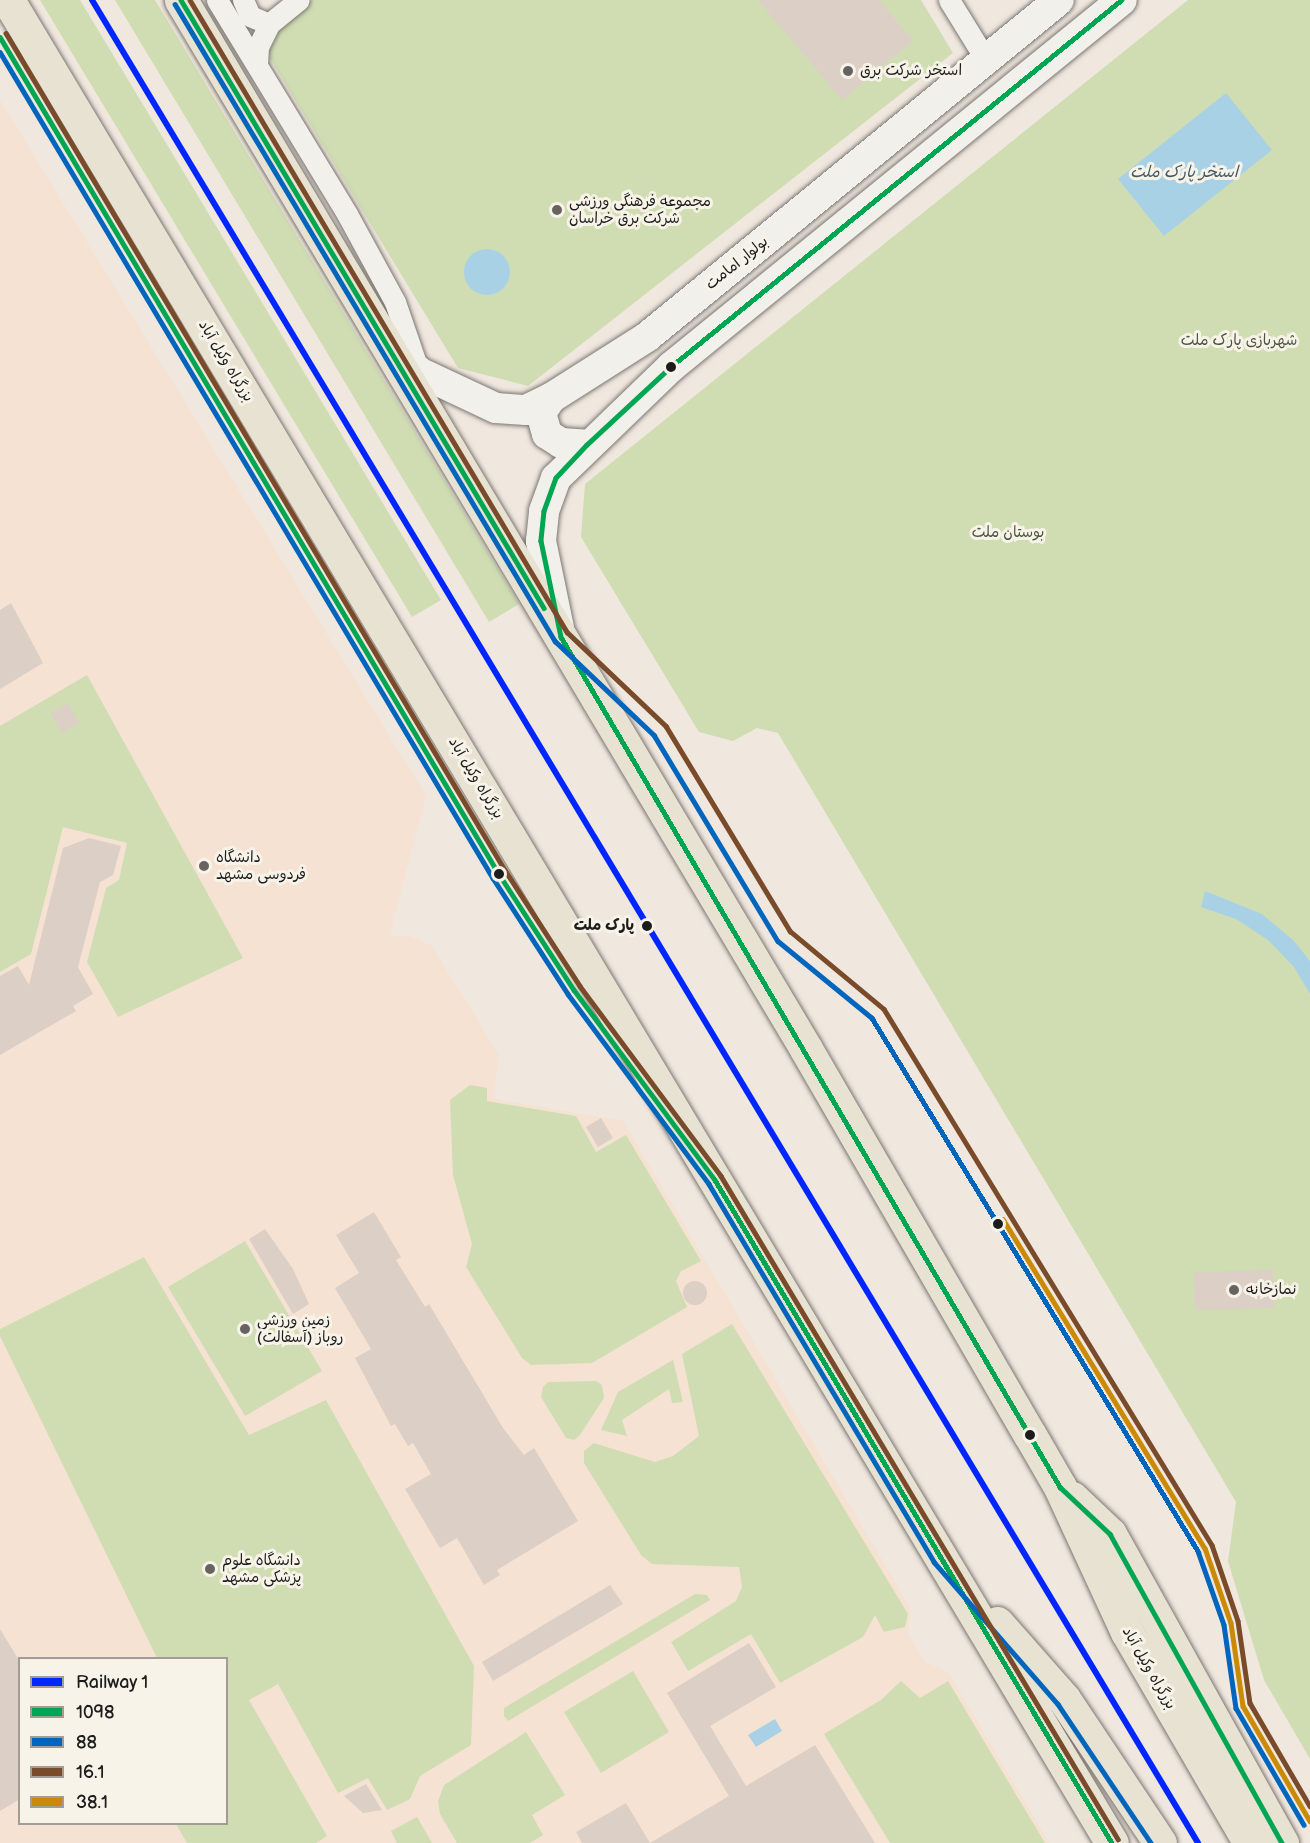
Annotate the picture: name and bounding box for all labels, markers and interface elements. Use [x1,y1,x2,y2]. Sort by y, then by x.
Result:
place label: استخر شرکت برق [860,62,962,80]
marker: استخر شرکت برق [841,64,855,78]
water label: استخر پارک ملت [1130,163,1238,183]
place label: مجموعه فرهنگی ورزشی شرکت برق خراسان [569,192,711,227]
marker: مجموعه فرهنگی ورزشی شرکت برق خراسان [550,203,564,217]
street label: بولوار امامت [702,232,772,294]
street label: بزرگراه وکیل آباد [195,317,257,405]
park label: شهربازی پارک ملت [1181,332,1297,350]
unlabelled marker [665,361,677,373]
park label: بوستان ملت [972,524,1044,542]
street label: بزرگراه وکیل آباد [445,734,507,822]
place label: دانشگاه فردوسی مشهد [216,848,306,883]
marker: دانشگاه فردوسی مشهد [197,859,211,873]
unlabelled marker [493,868,505,880]
place label: پارک ملت [574,917,634,935]
marker: پارک ملت [638,917,656,935]
unlabelled marker [992,1218,1004,1230]
place label: نمازخانه [1246,1281,1296,1299]
marker: نمازخانه [1227,1283,1241,1297]
place label: زمین ورزشی روباز (آسفالت) [257,1311,343,1346]
marker: زمین ورزشی روباز (آسفالت) [238,1322,252,1336]
unlabelled marker [1024,1429,1036,1441]
place label: دانشگاه علوم پزشکی مشهد [222,1551,301,1586]
marker: دانشگاه علوم پزشکی مشهد [203,1562,217,1576]
street label: بزرگراه وکیل آباد [1118,1624,1180,1712]
legend [18,1657,228,1825]
text: Railway 1 [76,1672,148,1693]
text: 1098 [76,1702,114,1723]
text: 88 [76,1732,97,1753]
text: 16.1 [76,1762,104,1783]
text: 38.1 [76,1792,108,1813]

